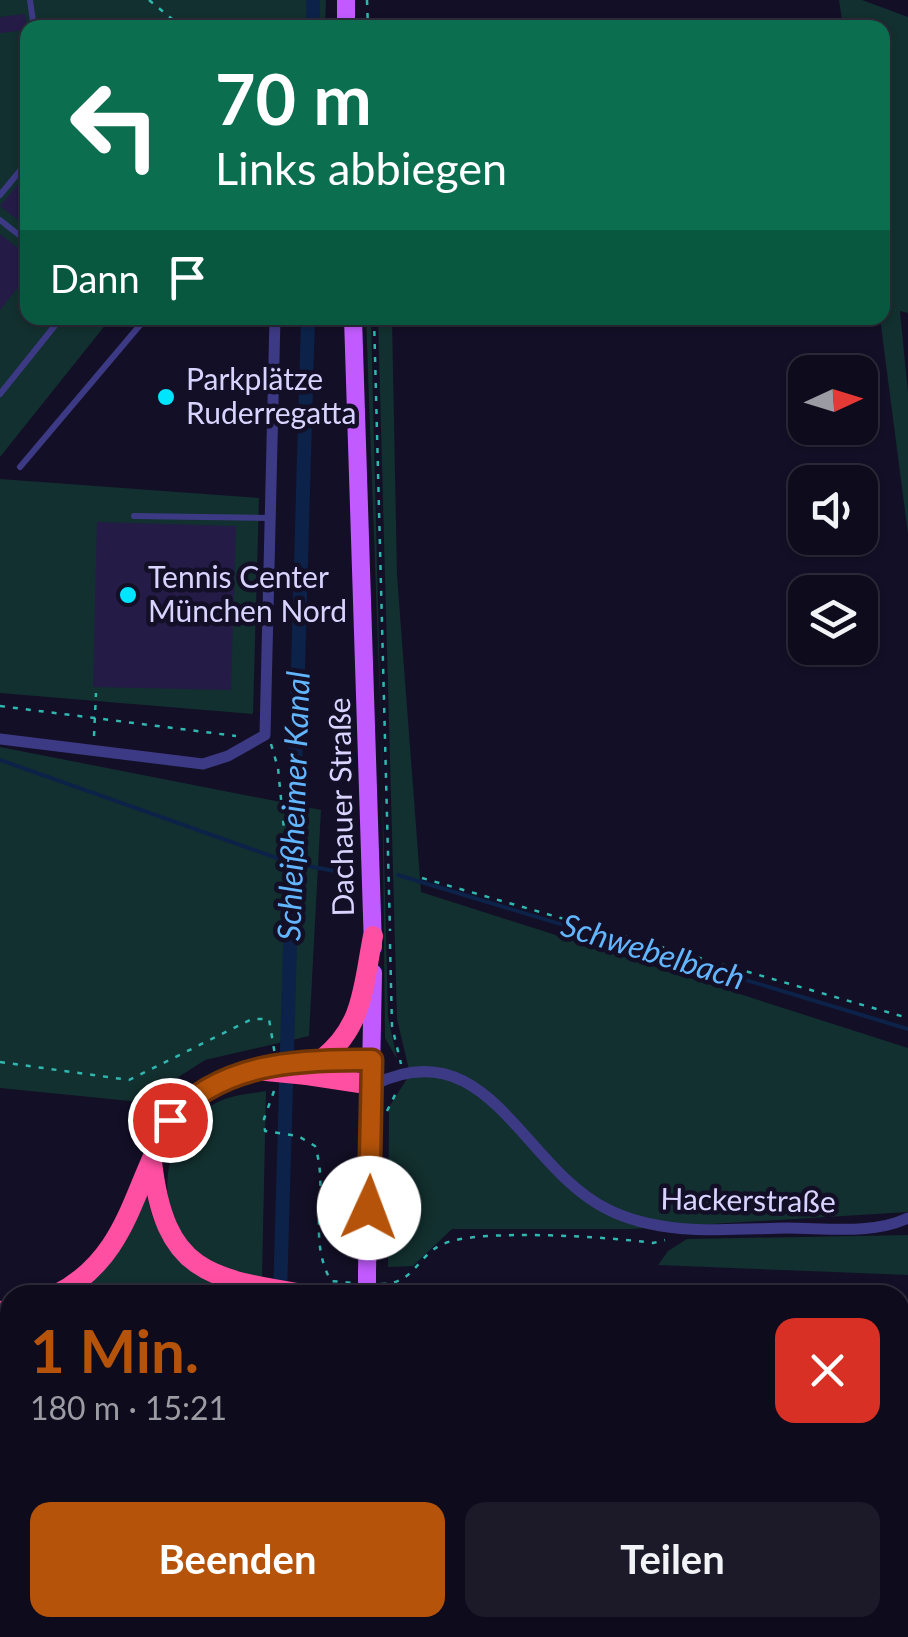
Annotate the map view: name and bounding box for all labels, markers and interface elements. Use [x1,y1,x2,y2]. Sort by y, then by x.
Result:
text: 70 m [215,56,372,140]
icon: left [50,60,180,190]
text: Links abbiegen [215,141,507,195]
icon: arrive [160,250,215,305]
text: Dann [50,255,140,301]
north arrow [788,355,878,445]
map controls [788,355,878,665]
place label: Parkplätze Ruderregatta [186,360,356,430]
marker: Parkplätze Ruderregatta [155,386,177,408]
button: sound [788,465,878,555]
place label: Tennis Center München Nord [148,558,347,628]
button: layers [788,575,878,665]
marker: Tennis Center München Nord [117,584,139,606]
water label: Schleißheimer Kanal [268,670,317,941]
street label: Dachauer Straße [320,697,360,917]
water label: Schwebelbach [557,904,750,997]
pin [128,1078,213,1163]
icon: arrive [143,1093,198,1148]
position arrow [317,1156,421,1260]
street label: Hackerstraße [660,1179,836,1219]
text: 1 Min. [30,1314,199,1386]
button: close [775,1318,880,1423]
text: 180 m · 15:21 [30,1388,227,1427]
button: Beenden [30,1502,445,1617]
button: Teilen [465,1502,880,1617]

